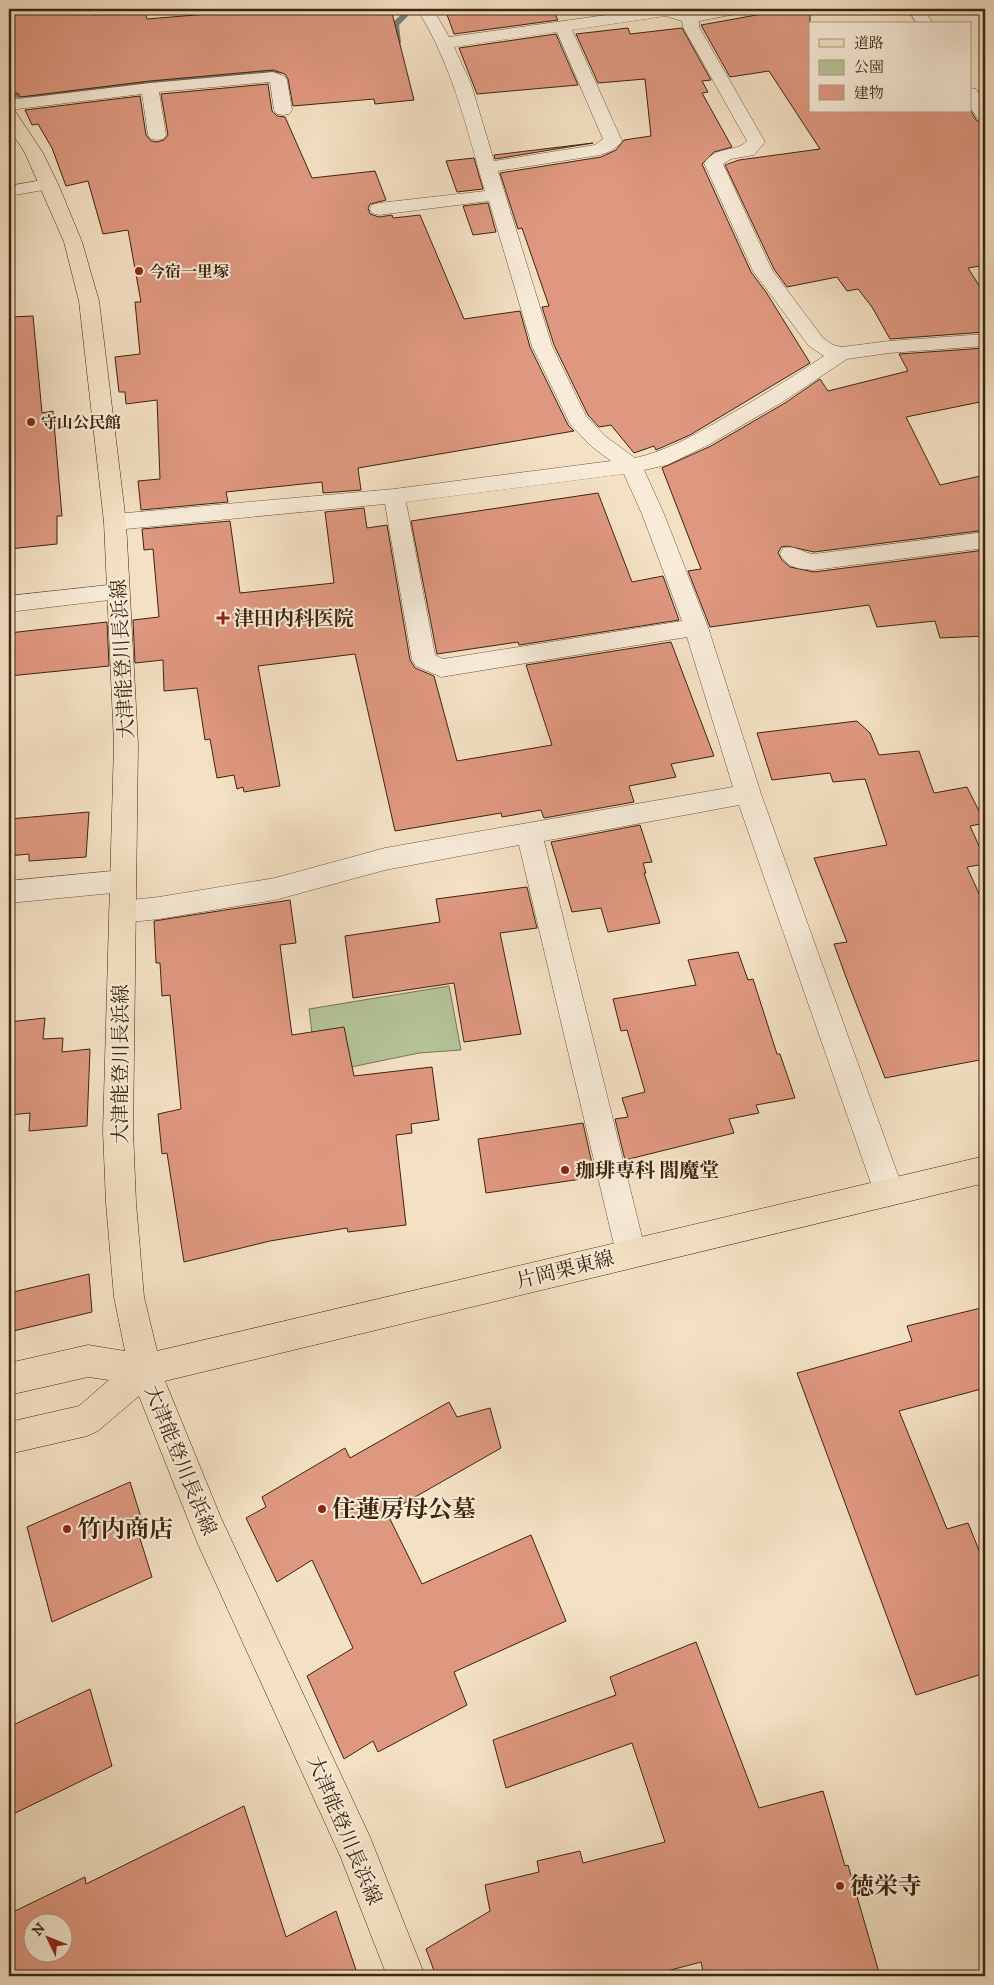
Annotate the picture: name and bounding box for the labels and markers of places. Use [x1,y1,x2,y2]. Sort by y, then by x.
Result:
place label: 今宿一里塚 [149,262,229,282]
marker: 今宿一里塚 [133,265,145,277]
place label: 守山公民館 [41,413,121,433]
marker: 守山公民館 [25,416,37,428]
place label: 津田内科医院 [234,607,354,632]
marker: 津田内科医院 [216,611,230,625]
place label: 珈琲専科 閻魔堂 [575,1159,719,1184]
marker: 珈琲専科 閻魔堂 [559,1164,571,1176]
place label: 住蓮房母公墓 [332,1495,476,1525]
marker: 住蓮房母公墓 [316,1503,328,1515]
place label: 竹内商店 [77,1515,173,1545]
marker: 竹内商店 [61,1523,73,1535]
place label: 徳栄寺 [850,1872,922,1902]
marker: 徳栄寺 [834,1880,846,1892]

